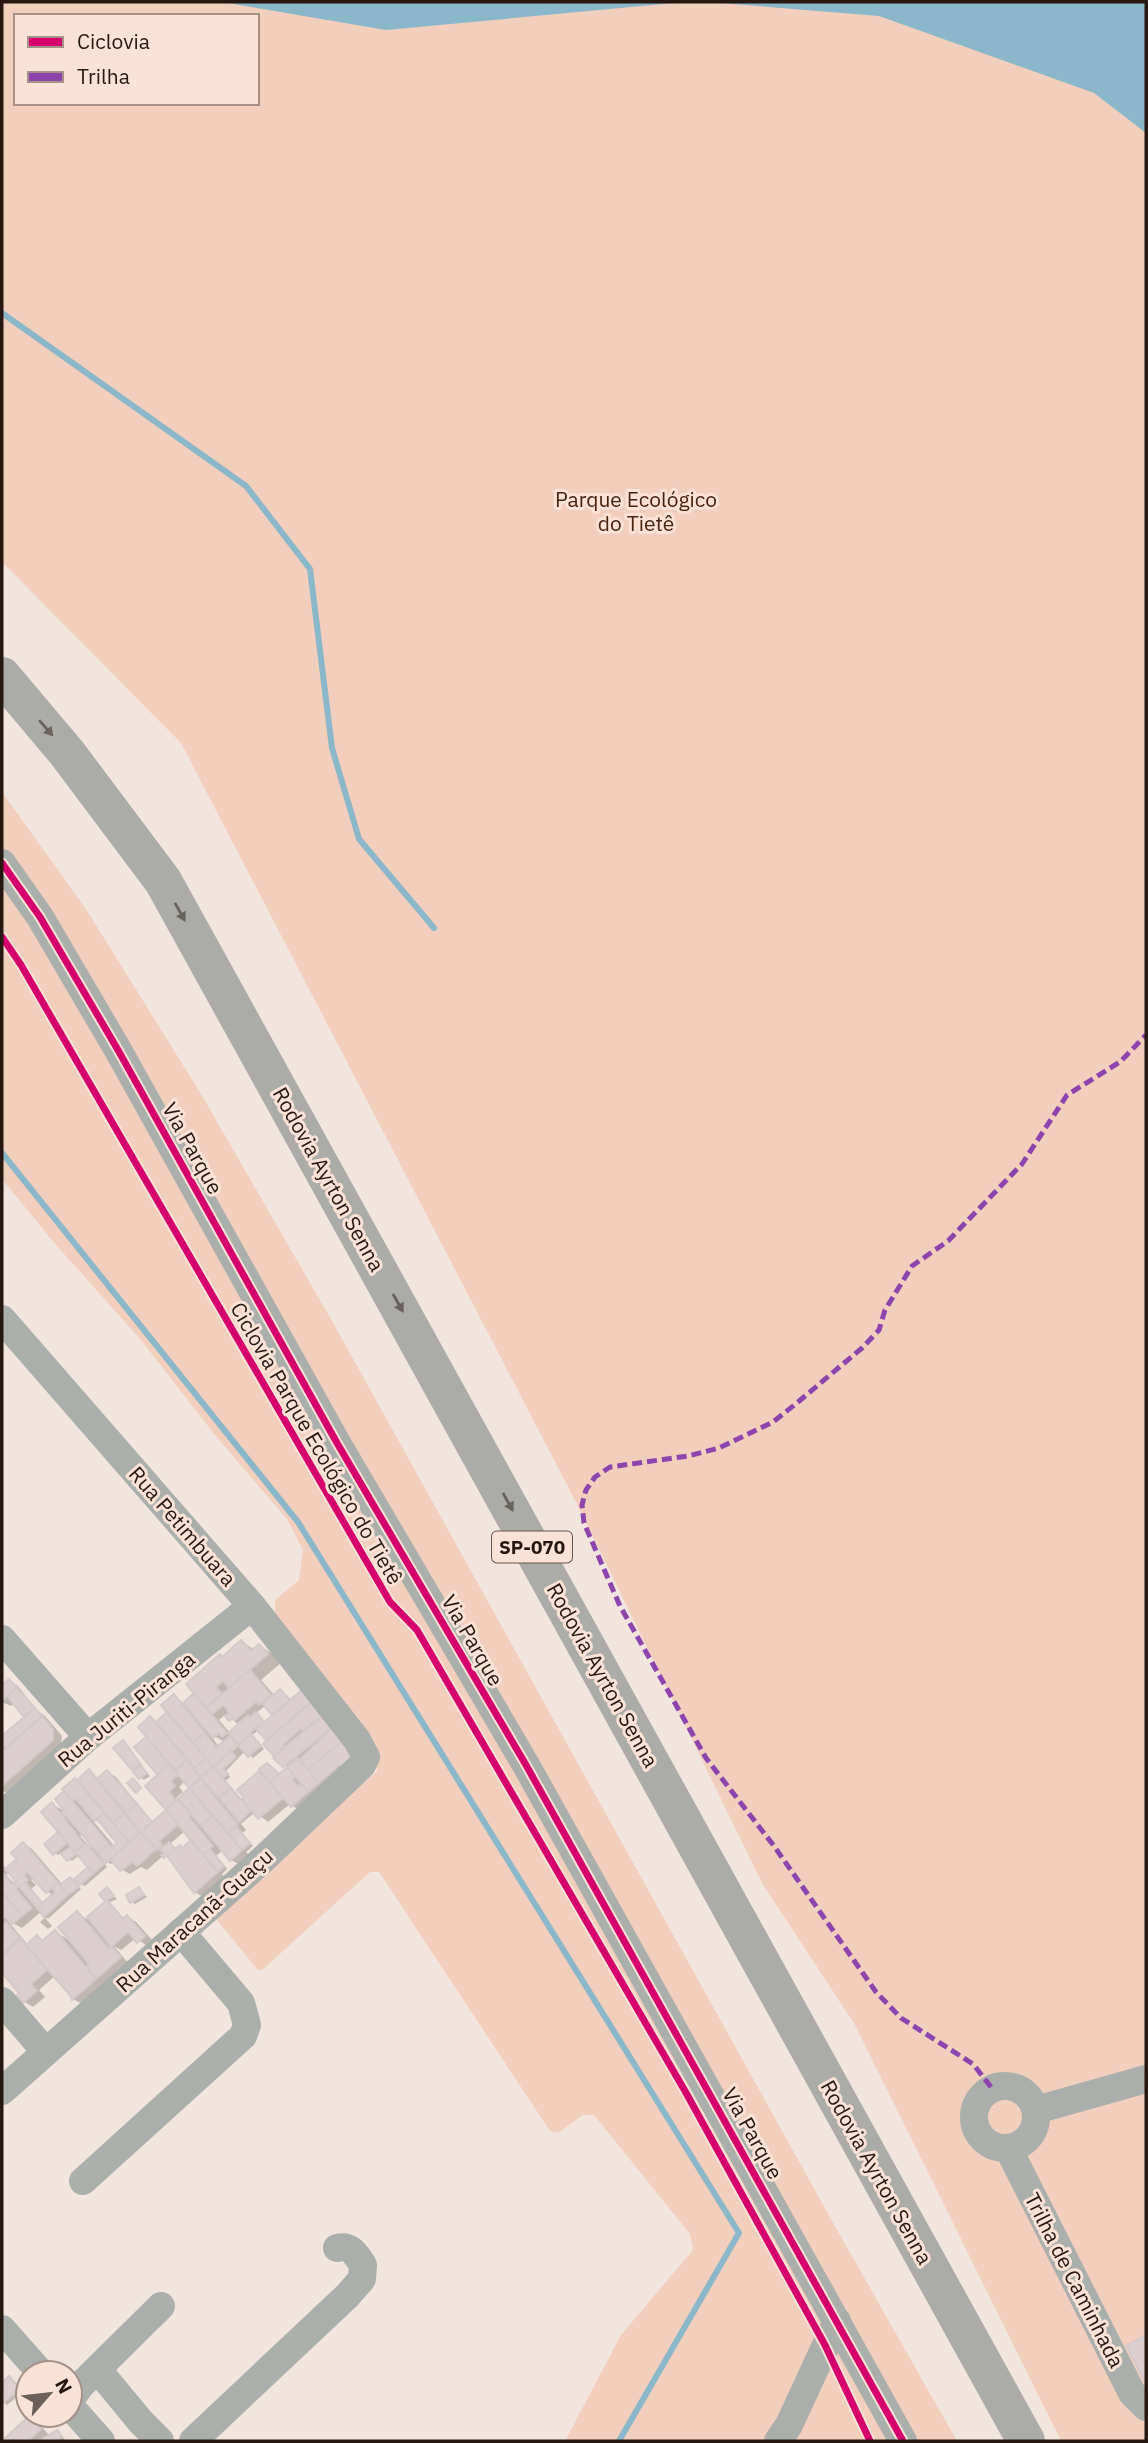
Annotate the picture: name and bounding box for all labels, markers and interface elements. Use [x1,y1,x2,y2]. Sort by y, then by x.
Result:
legend [14,14,259,105]
text: Ciclovia [77,27,150,55]
text: Trilha [77,62,130,90]
park label: Parque Ecológico do Tietê [555,485,717,537]
one-way arrow [38,719,54,737]
one-way arrow [174,902,186,921]
street label: Rodovia Ayrton Senna [267,1082,391,1276]
street label: Via Parque [156,1097,230,1199]
one-way arrow [392,1294,404,1313]
street label: Ciclovia Parque Ecológico do Tietê [224,1297,410,1589]
street label: Rua Petimbuara [123,1460,243,1592]
one-way arrow [502,1493,514,1512]
road number: SP-070 [492,1532,572,1562]
street label: Rodovia Ayrton Senna [541,1578,665,1772]
street label: Via Parque [436,1589,510,1691]
street label: Rua Juriti-Piranga [51,1645,201,1773]
street label: Rua Maracanã-Guaçu [109,1842,279,1998]
street label: Rodovia Ayrton Senna [815,2075,939,2269]
street label: Via Parque [716,2082,790,2184]
street label: Trilha de Caminhada [1019,2188,1131,2372]
north arrow [14,2359,84,2429]
text: N [50,2374,78,2398]

